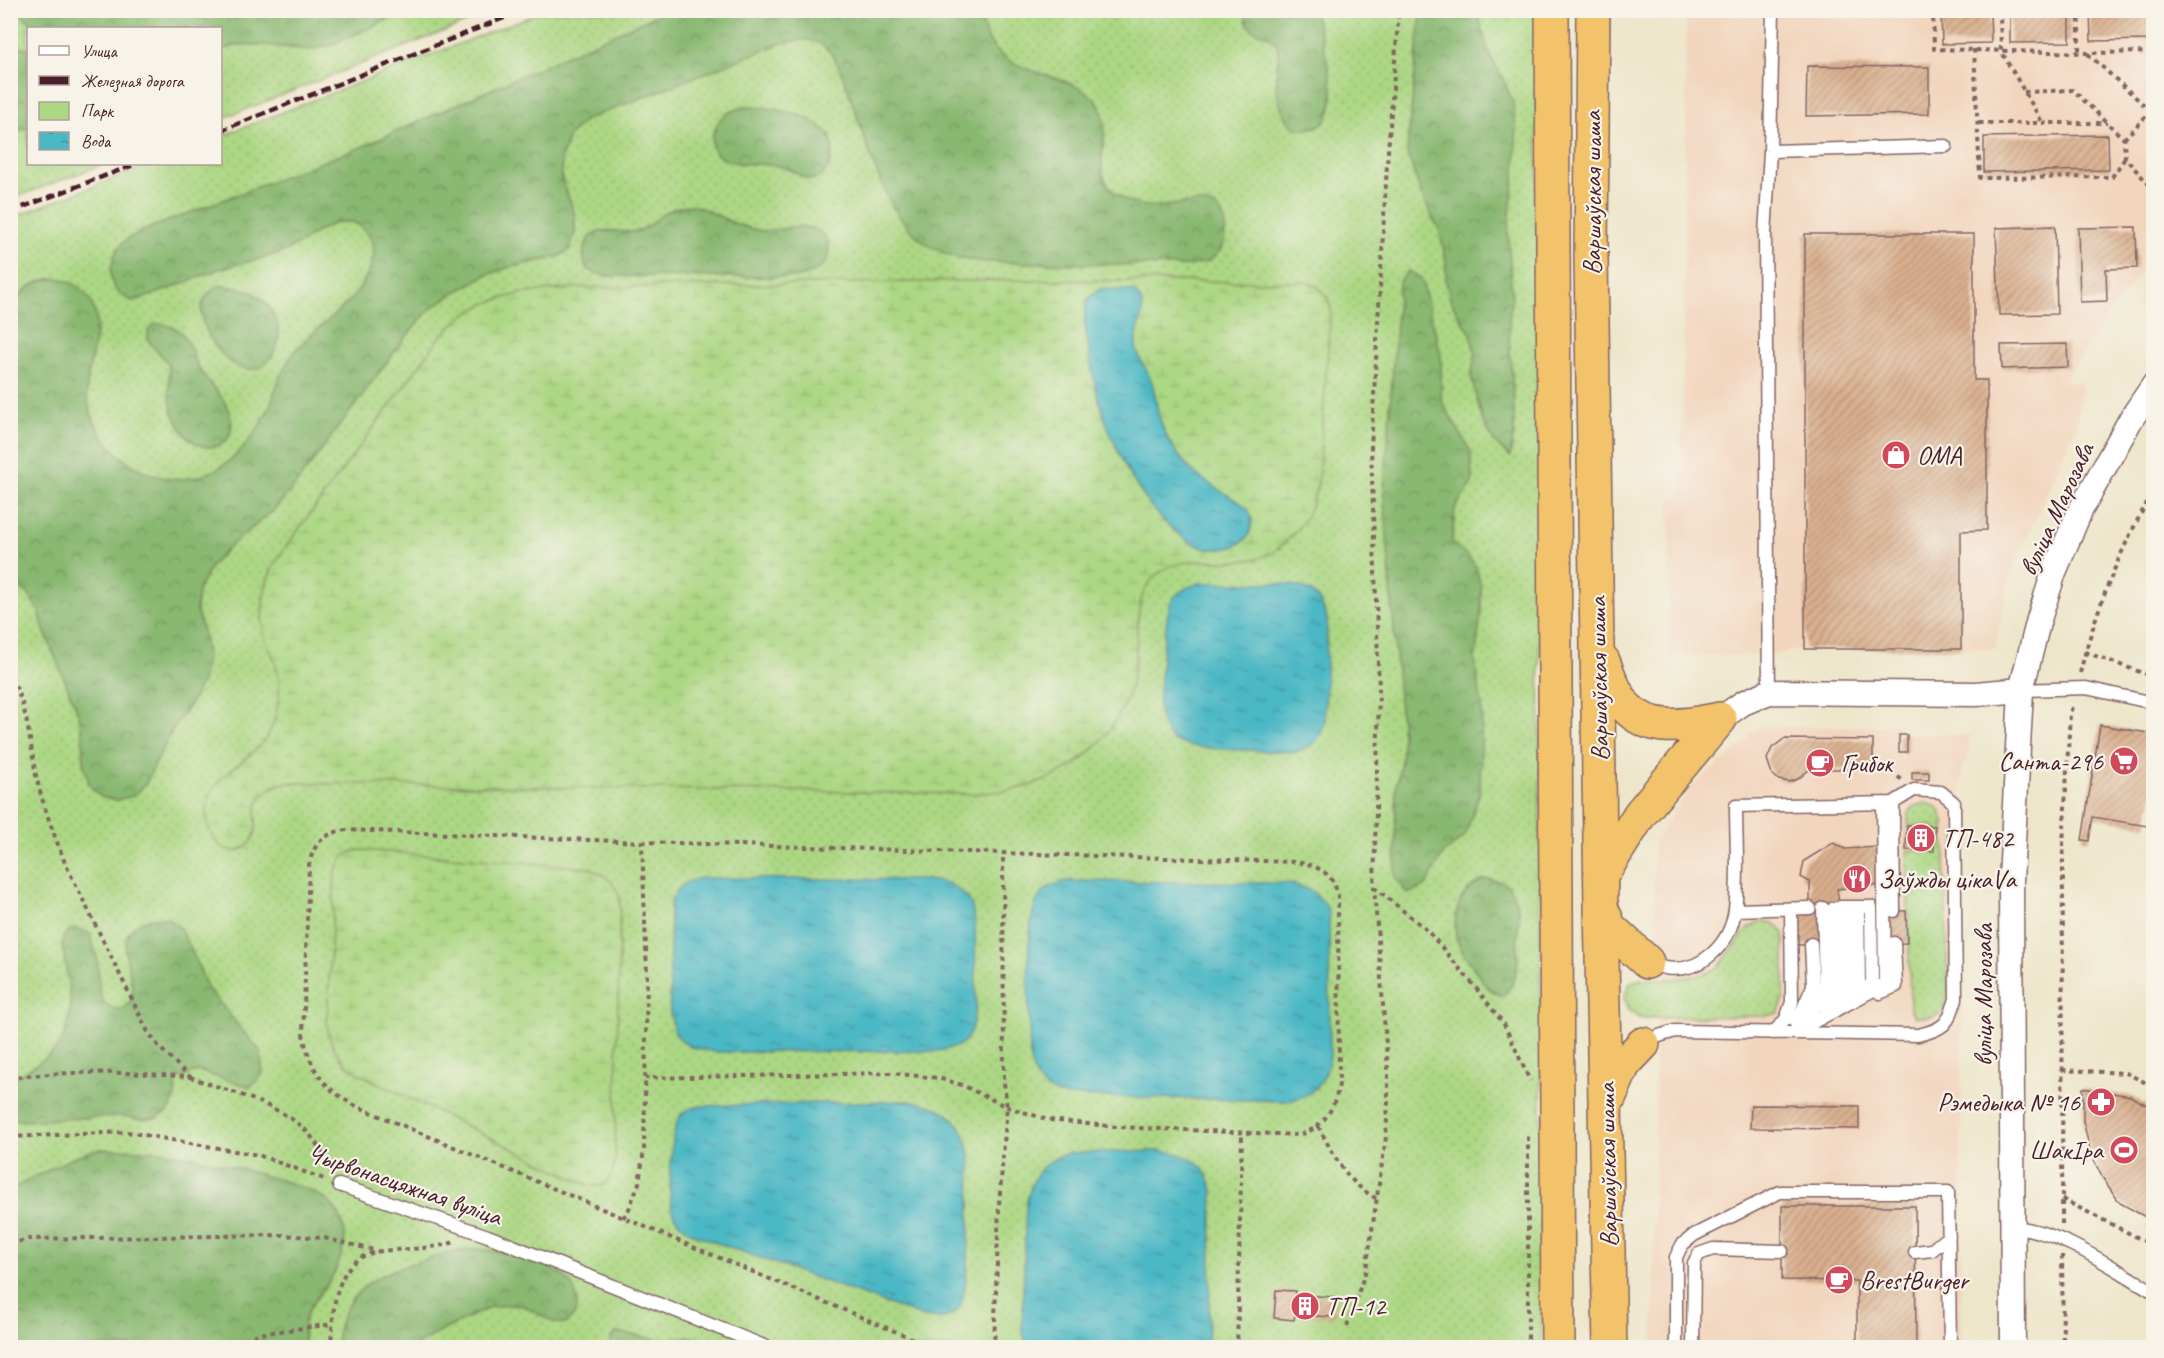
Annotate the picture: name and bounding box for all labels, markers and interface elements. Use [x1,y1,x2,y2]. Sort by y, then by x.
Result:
legend [27,27,222,165]
text: Улица [81,40,118,62]
text: Железная дорога [81,70,185,93]
text: Парк [81,100,115,122]
street label: Варшаўская шаша [1576,109,1609,275]
text: Вода [81,130,112,152]
street label: вуліца Марозава [2011,436,2102,581]
shop icon: ОМА [1880,439,1912,471]
place label: ОМА [1917,439,1963,472]
street label: Варшаўская шаша [1581,595,1616,761]
place label: Санта-296 [1998,745,2104,778]
supermarket icon: Санта-296 [2108,745,2140,777]
cafe icon: Грибок [1804,747,1836,779]
place label: Грибок [1841,747,1894,780]
building icon: ТП-482 [1905,822,1937,854]
place label: ТП-482 [1942,822,2015,855]
restaurant icon: Заўжды цікаVа [1841,863,1873,895]
place label: Заўжды цікаVа [1878,863,2017,896]
street label: вуліца Марозава [1967,922,2000,1066]
street label: Варшаўская шаша [1590,1081,1625,1247]
place label: Рэмедыка № 16 [1938,1086,2081,1119]
pharmacy icon: Рэмедыка № 16 [2085,1086,2117,1118]
place label: ШакІра [2029,1134,2105,1167]
sports icon: ШакІра [2108,1134,2140,1166]
street label: Чырвонасцяжная вуліца [303,1136,508,1234]
cafe icon: BrestBurger [1823,1264,1855,1296]
place label: BrestBurger [1860,1264,1971,1297]
building icon: ТП-12 [1289,1290,1321,1322]
place label: ТП-12 [1326,1290,1388,1323]

